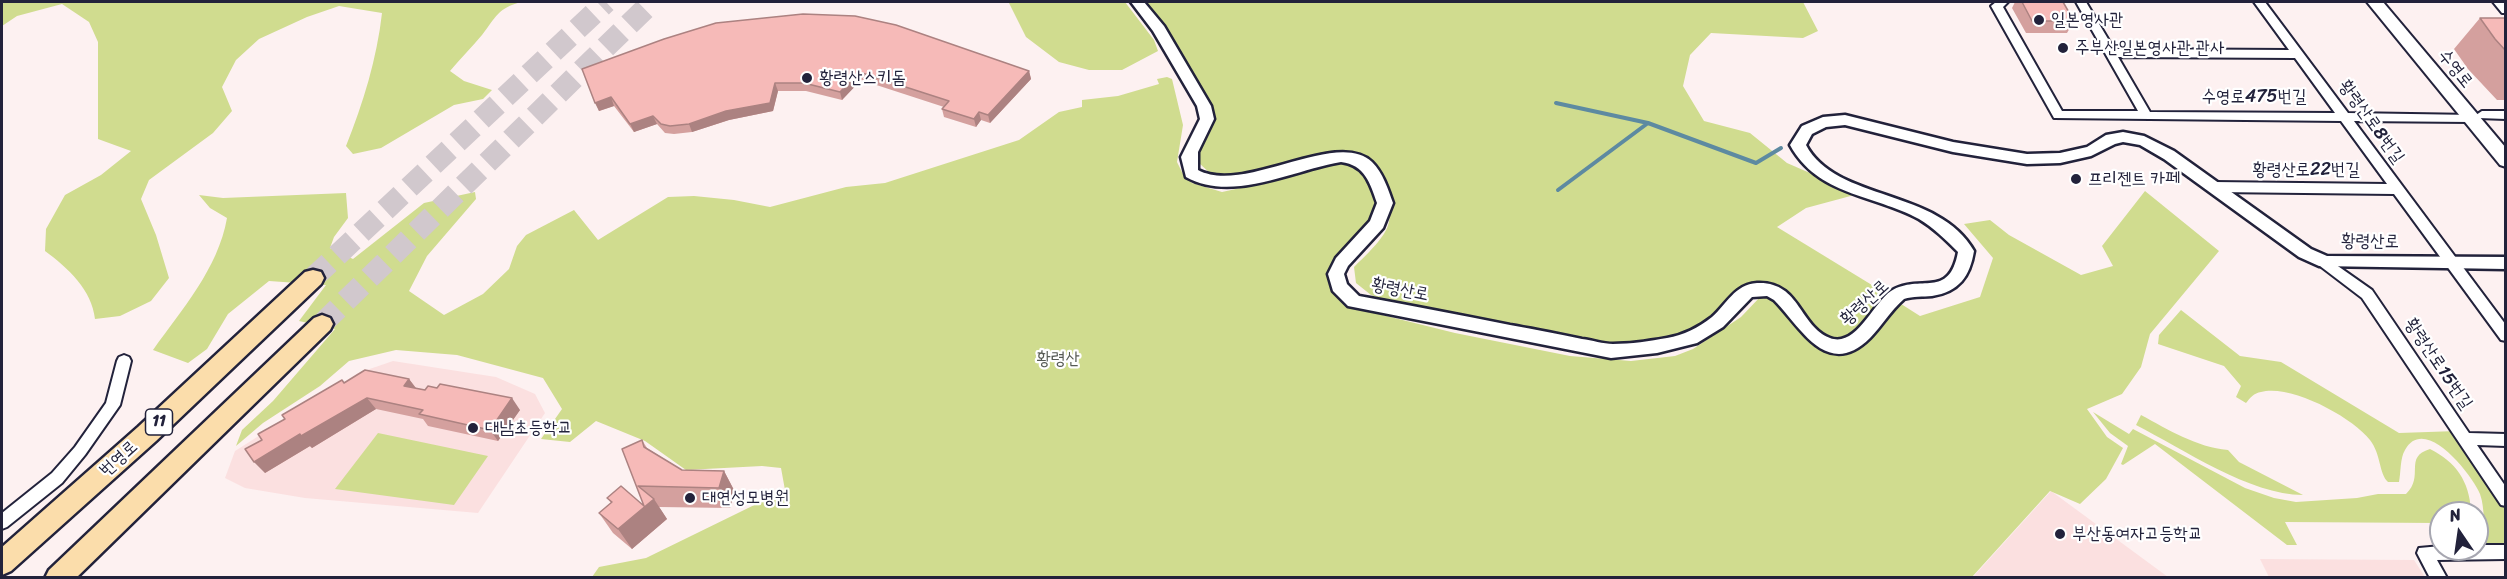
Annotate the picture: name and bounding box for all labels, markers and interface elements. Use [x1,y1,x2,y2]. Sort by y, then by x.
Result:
place label: 일본영사관 [2051,9,2123,31]
marker: 일본영사관 [2032,13,2046,27]
place label: 주부산일본영사관 관사 [2075,37,2225,59]
marker: 주부산일본영사관 관사 [2056,41,2070,55]
street label: 수영로 [2433,45,2477,93]
place label: 황령산스키돔 [819,67,906,89]
marker: 황령산스키돔 [800,71,814,85]
street label: 황령산로8번길 [2334,76,2408,168]
street label: 수영로475번길 [2202,86,2306,108]
street label: 황령산로22번길 [2252,159,2360,181]
place label: 프리젠트 카페 [2088,168,2180,190]
marker: 프리젠트 카페 [2069,172,2083,186]
street label: 황령산로 [2341,231,2399,253]
street label: 황령산로 [1370,274,1430,306]
street label: 황령산로 [1836,276,1894,330]
street label: 황령산로15번길 [2400,314,2476,414]
park label: 황령산 [1036,348,1080,370]
road number: 11 [146,409,172,435]
place label: 대남초등학교 [485,417,572,439]
marker: 대남초등학교 [466,421,480,435]
street label: 번영로 [96,436,142,482]
place label: 대연성모병원 [702,487,789,509]
marker: 대연성모병원 [683,491,697,505]
text: N [2447,500,2464,530]
north arrow [2429,501,2489,561]
place label: 부산동여자고등학교 [2072,523,2202,545]
marker: 부산동여자고등학교 [2053,527,2067,541]

